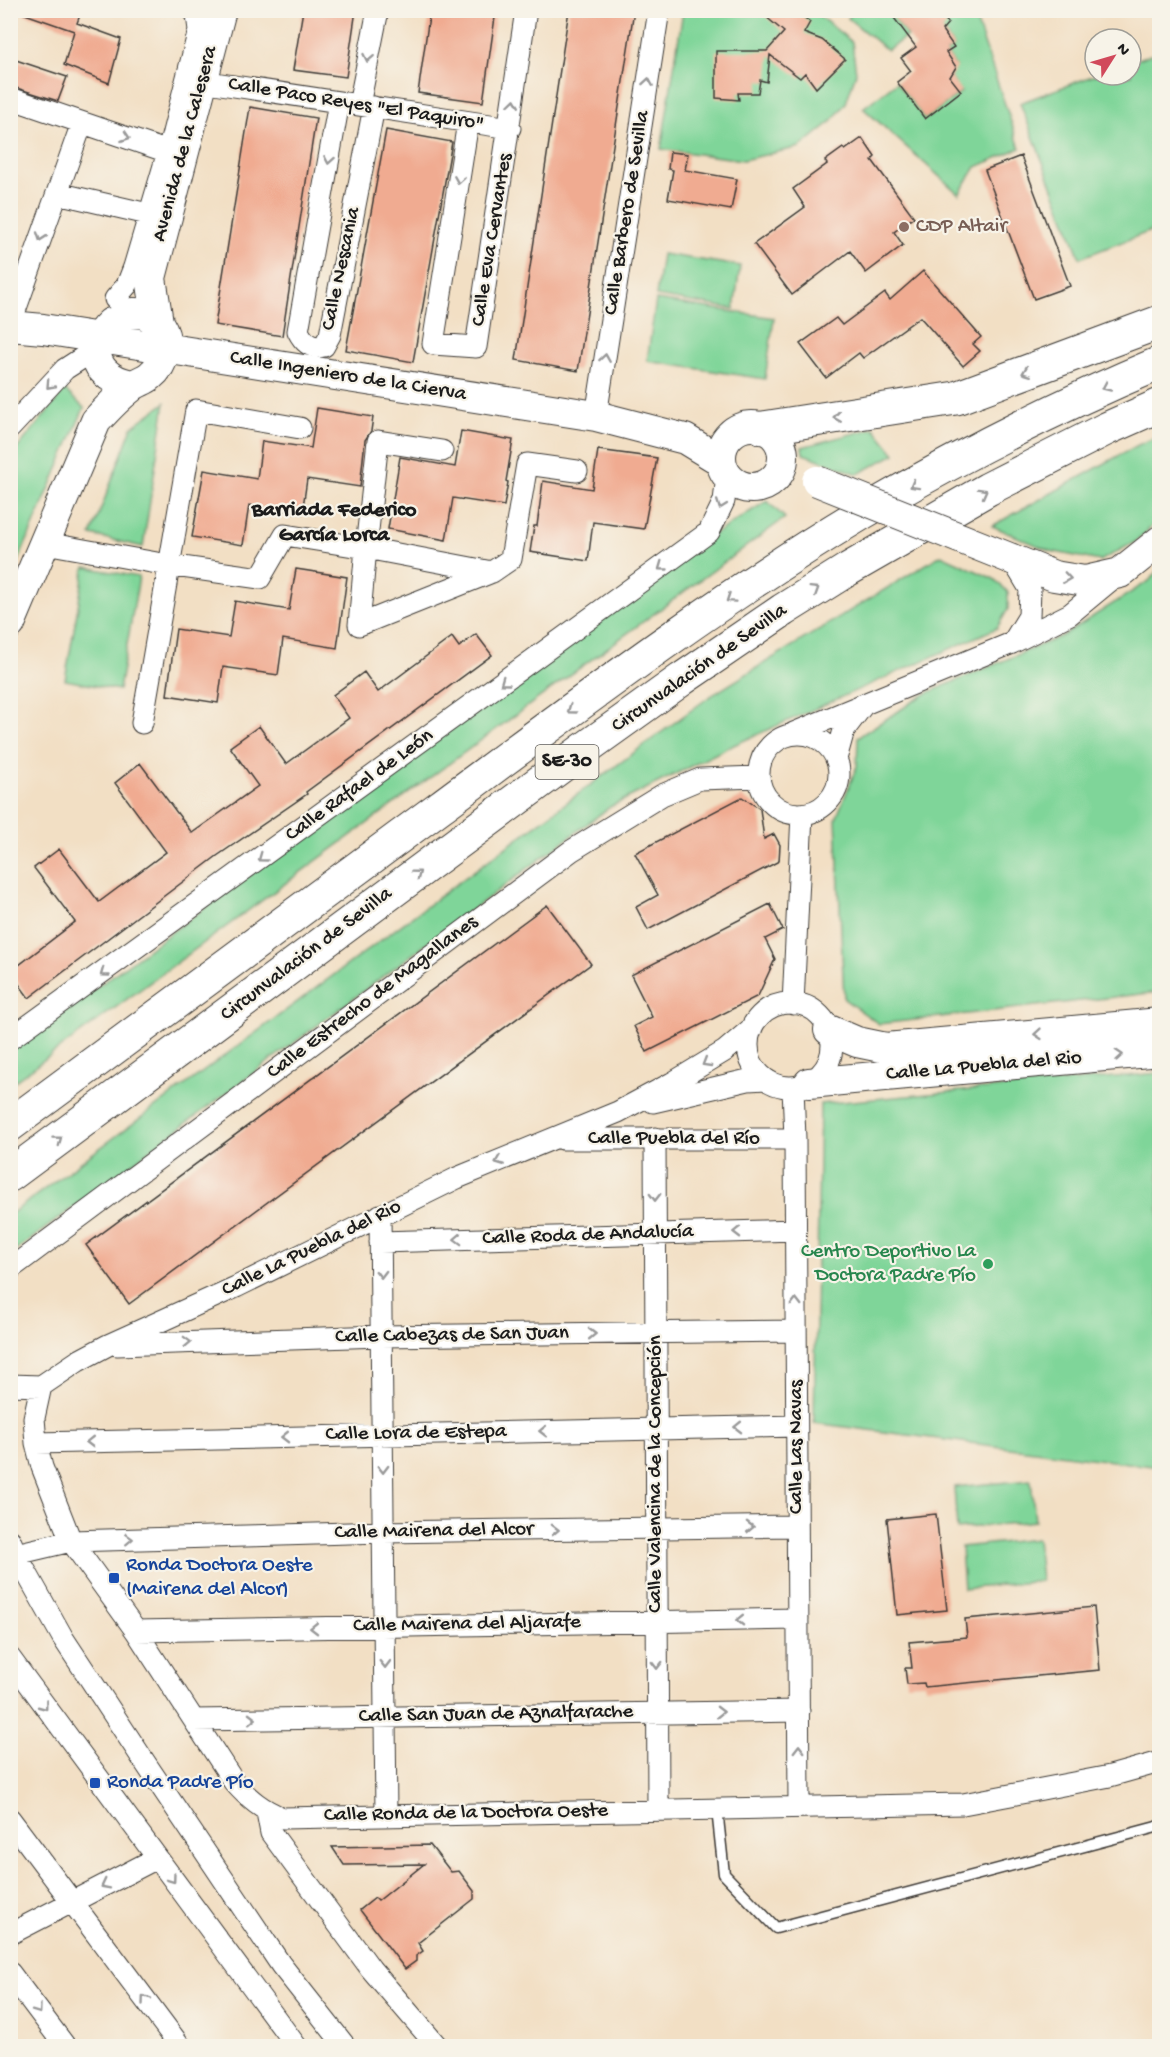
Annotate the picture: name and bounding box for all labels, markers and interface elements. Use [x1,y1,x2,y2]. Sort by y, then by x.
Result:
north arrow [1083,27,1143,87]
text: N [1111,40,1133,60]
street label: Avenida de la Calesera [148,42,224,245]
one-way arrow [362,52,375,62]
street label: Calle Paco Reyes "El Paquiro" [226,72,486,138]
one-way arrow [641,78,654,88]
one-way arrow [507,98,519,107]
street label: Calle Barbero de Sevilla [599,108,657,317]
one-way arrow [120,130,131,143]
street label: Calle Eva Cervantes [467,150,519,328]
one-way arrow [323,155,335,164]
one-way arrow [453,175,465,184]
street label: Calle Nescania [317,204,368,333]
place label: CDP Altair [916,215,1008,240]
marker: CDP Altair [897,220,911,234]
one-way arrow [36,231,49,242]
street label: Calle Ingeniero de la Cierva [228,346,469,408]
one-way arrow [599,353,611,363]
one-way arrow [1021,365,1032,377]
one-way arrow [46,378,57,389]
one-way arrow [1102,379,1113,391]
one-way arrow [833,410,842,422]
one-way arrow [910,478,920,489]
one-way arrow [977,488,988,499]
district label: Barriada Federico García Lorca [251,498,417,549]
one-way arrow [715,499,728,510]
one-way arrow [657,560,668,571]
one-way arrow [1062,572,1072,584]
one-way arrow [809,586,819,598]
one-way arrow [726,591,737,602]
street label: Circunvalación de Sevilla [607,598,794,739]
one-way arrow [500,674,511,685]
one-way arrow [566,703,577,714]
street label: Calle Rafael de León [281,724,439,848]
road number: SE-30 [536,745,598,779]
one-way arrow [257,851,268,862]
one-way arrow [410,870,421,881]
street label: Circunvalación de Sevilla [216,881,399,1028]
street label: Calle Estrecho de Magallanes [263,910,484,1085]
one-way arrow [100,966,111,977]
one-way arrow [1034,1027,1043,1040]
street label: Calle La Puebla del Rio [885,1046,1083,1088]
one-way arrow [1114,1049,1123,1062]
one-way arrow [702,1055,712,1067]
street label: Calle Puebla del Río [588,1127,760,1152]
one-way arrow [51,1136,62,1147]
one-way arrow [494,1154,505,1166]
one-way arrow [649,1192,661,1201]
street label: Calle La Puebla del Rio [218,1195,406,1303]
street label: Calle Roda de Andalucía [482,1220,695,1252]
one-way arrow [732,1226,741,1238]
one-way arrow [453,1233,462,1246]
place label: Centro Deportivo La Doctora Padre Pío [801,1240,977,1289]
marker: Centro Deportivo La Doctora Padre Pío [981,1257,995,1271]
one-way arrow [375,1269,387,1278]
one-way arrow [790,1297,802,1306]
street label: Calle Cabezas de San Juan [335,1321,569,1351]
one-way arrow [588,1328,597,1340]
street label: Calle Valencina de la Concepción [644,1335,669,1613]
one-way arrow [183,1336,192,1349]
street label: Calle Las Navas [785,1379,810,1514]
street label: Calle Lora de Estepa [325,1420,508,1448]
one-way arrow [733,1421,742,1433]
one-way arrow [538,1425,547,1437]
one-way arrow [281,1431,290,1443]
one-way arrow [86,1435,95,1448]
one-way arrow [377,1464,389,1473]
street label: Calle Mairena del Alcor [334,1518,535,1546]
one-way arrow [746,1520,755,1533]
one-way arrow [551,1523,560,1536]
one-way arrow [125,1533,134,1545]
place label: Ronda Doctora Oeste (Mairena del Alcor) [126,1554,314,1603]
marker: Ronda Doctora Oeste (Mairena del Alcor) [107,1571,121,1585]
street label: Calle Mairena del Aljarafe [353,1610,582,1639]
one-way arrow [735,1614,744,1626]
one-way arrow [309,1621,318,1634]
one-way arrow [378,1659,391,1668]
one-way arrow [651,1660,663,1669]
one-way arrow [37,1699,48,1710]
street label: Calle San Juan de Aznalfarache [359,1700,635,1730]
one-way arrow [716,1706,725,1718]
one-way arrow [248,1713,257,1725]
one-way arrow [793,1744,805,1753]
place label: Ronda Padre Pío [107,1771,254,1796]
marker: Ronda Padre Pío [88,1776,102,1790]
street label: Calle Ronda de la Doctora Oeste [324,1799,609,1829]
one-way arrow [165,1873,176,1884]
one-way arrow [100,1878,111,1889]
one-way arrow [141,1995,152,2006]
one-way arrow [30,2003,41,2014]

